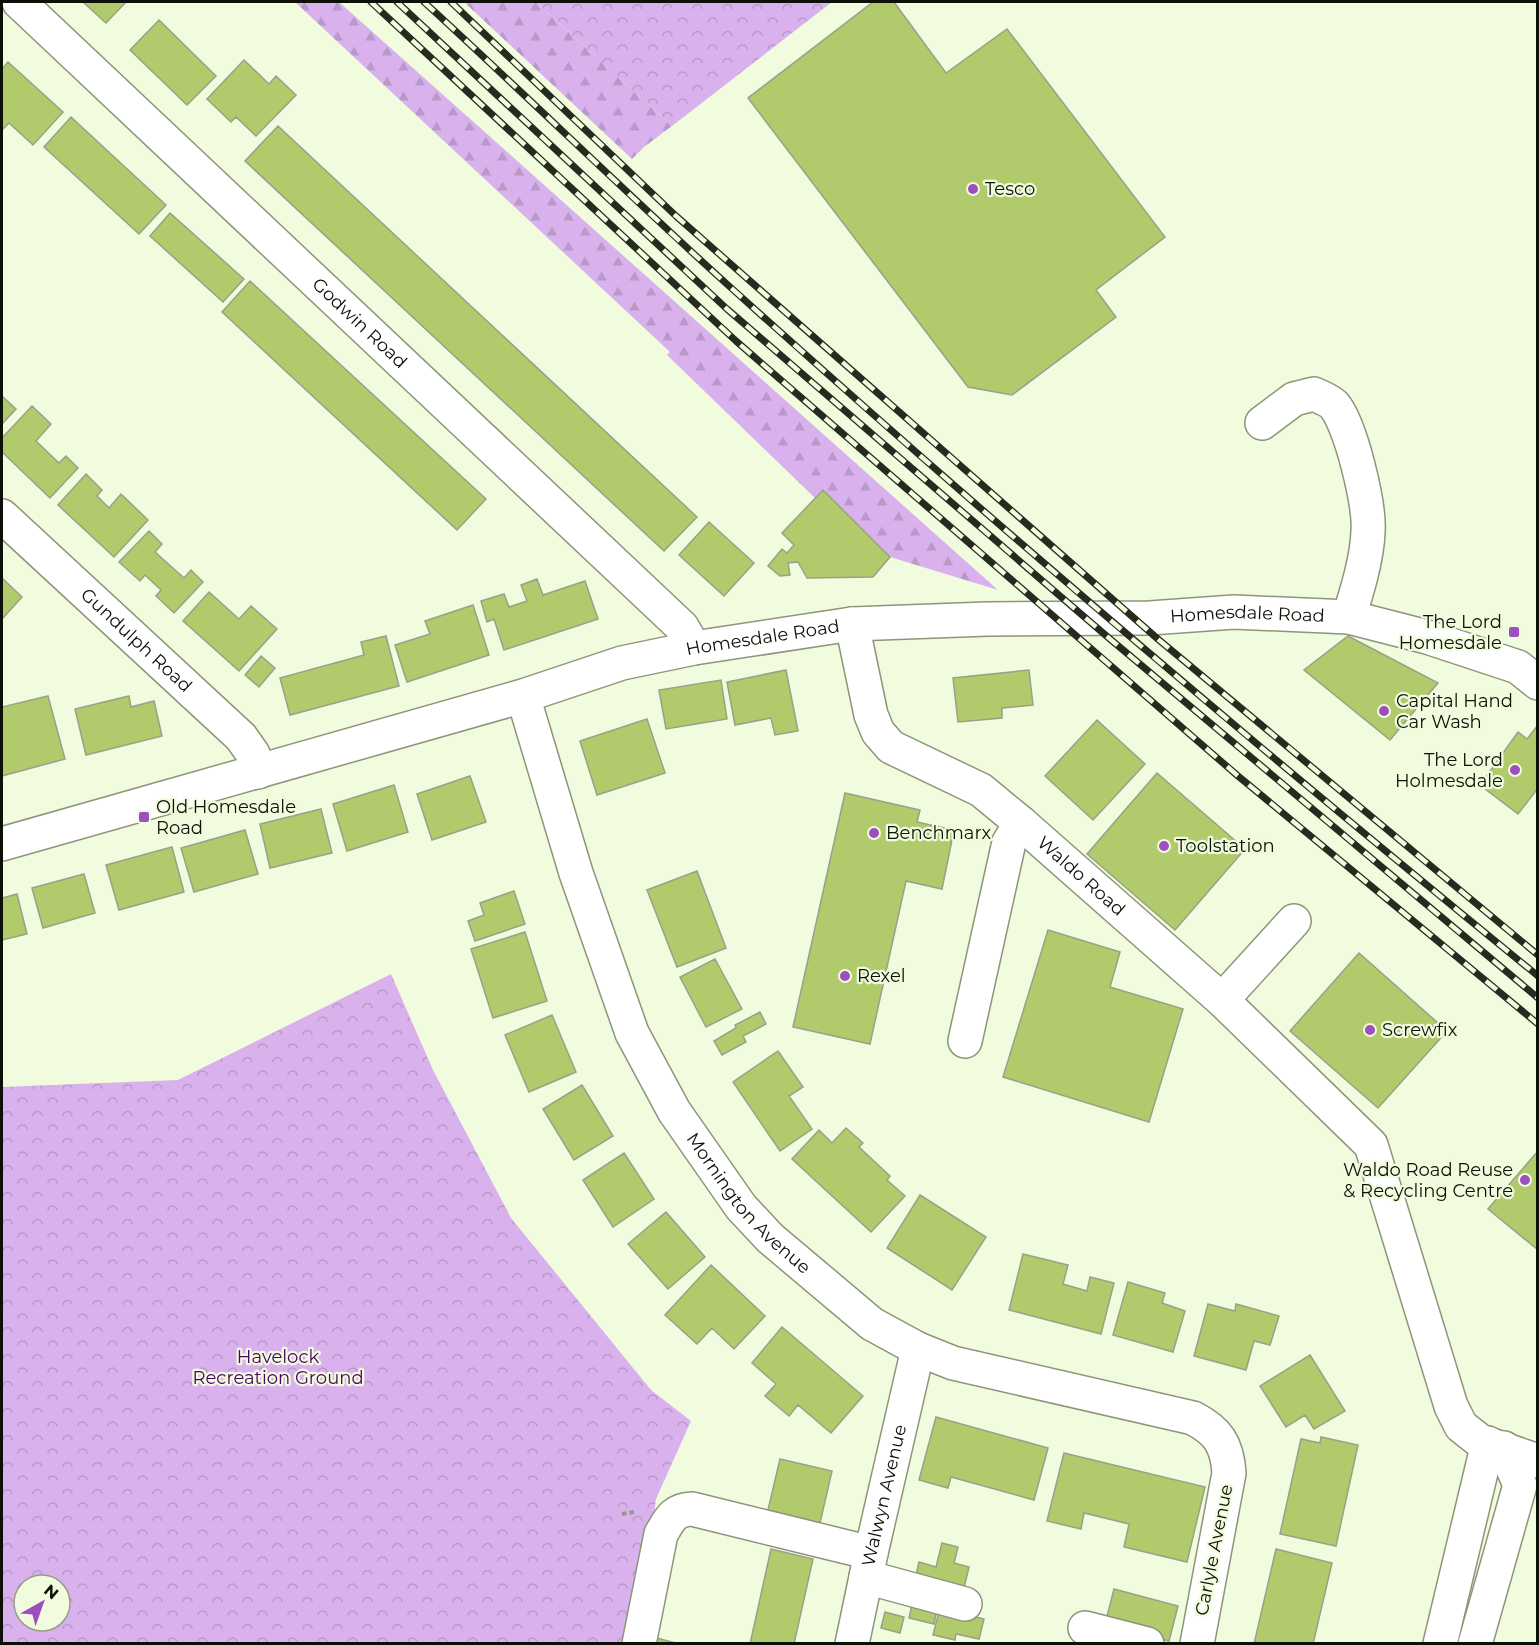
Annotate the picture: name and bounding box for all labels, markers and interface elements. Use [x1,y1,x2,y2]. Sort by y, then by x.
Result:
place label: Tesco [985,178,1035,200]
marker: Tesco [966,182,980,196]
street label: Godwin Road [308,273,412,373]
street label: Gundulph Road [76,583,197,697]
street label: Homesdale Road [1169,601,1325,628]
place label: The Lord Homesdale [1399,611,1502,654]
street label: Homesdale Road [684,615,841,660]
marker: The Lord Homesdale [1507,625,1521,639]
place label: Capital Hand Car Wash [1396,690,1513,733]
marker: Capital Hand Car Wash [1377,704,1391,718]
place label: The Lord Holmesdale [1395,749,1503,792]
marker: The Lord Holmesdale [1508,763,1522,777]
place label: Old Homesdale Road [156,796,296,839]
marker: Old Homesdale Road [137,810,151,824]
place label: Benchmarx [886,822,992,844]
marker: Benchmarx [867,826,881,840]
street label: Waldo Road [1033,831,1130,921]
place label: Toolstation [1176,835,1275,857]
marker: Toolstation [1157,839,1171,853]
place label: Rexel [857,965,906,987]
marker: Rexel [838,969,852,983]
place label: Screwfix [1382,1019,1458,1041]
marker: Screwfix [1363,1023,1377,1037]
street label: Mornington Avenue [682,1128,815,1279]
place label: Waldo Road Reuse & Recycling Centre [1343,1159,1513,1202]
marker: Waldo Road Reuse & Recycling Centre [1518,1173,1532,1187]
park label: Havelock Recreation Ground [192,1346,364,1389]
street label: Walwyn Avenue [857,1422,911,1568]
street label: Carlyle Avenue [1190,1482,1238,1617]
north arrow [12,1573,72,1633]
text: N [40,1580,62,1603]

